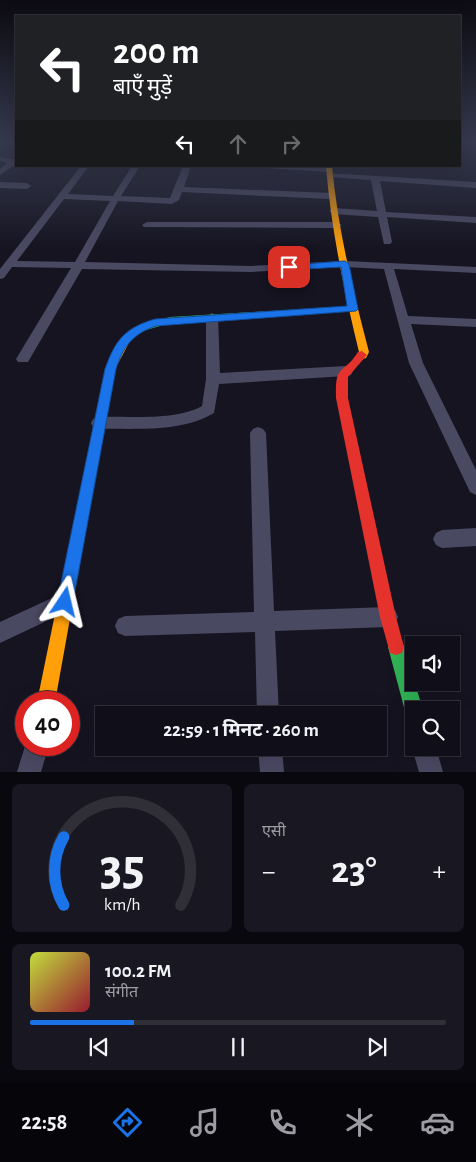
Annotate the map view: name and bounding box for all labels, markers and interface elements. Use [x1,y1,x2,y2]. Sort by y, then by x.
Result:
icon: left [30,35,95,100]
text: 200 m [113,35,200,70]
text: बाएँ मुड़ें [113,76,172,98]
icon: left [171,130,199,158]
icon: ahead [224,130,252,158]
icon: right [277,130,305,158]
pin [268,246,310,288]
icon: arrive [275,253,303,281]
position arrow [38,575,90,627]
map controls [405,636,460,756]
button: sound [405,636,460,691]
speed limit sign: 40 [15,691,80,756]
button: search [405,701,460,756]
text: 22:59 · 1 मिनट · 260 m [163,721,319,740]
text: एसी [262,823,286,839]
text: 35 [100,842,144,894]
text: 23° [331,852,377,890]
text: − [262,858,275,886]
text: + [433,858,446,886]
text: km/h [104,896,140,914]
text: 100.2 FM [105,962,171,981]
text: संगीत [105,984,138,1000]
icon: previous [85,1033,113,1061]
icon: pause [224,1033,252,1061]
icon: next [363,1033,391,1061]
icon: directions [110,1105,145,1140]
icon: music [187,1105,222,1140]
icon: phone [265,1105,300,1140]
icon: climate [342,1105,377,1140]
icon: car [420,1105,455,1140]
text: 22:58 [21,1111,67,1133]

